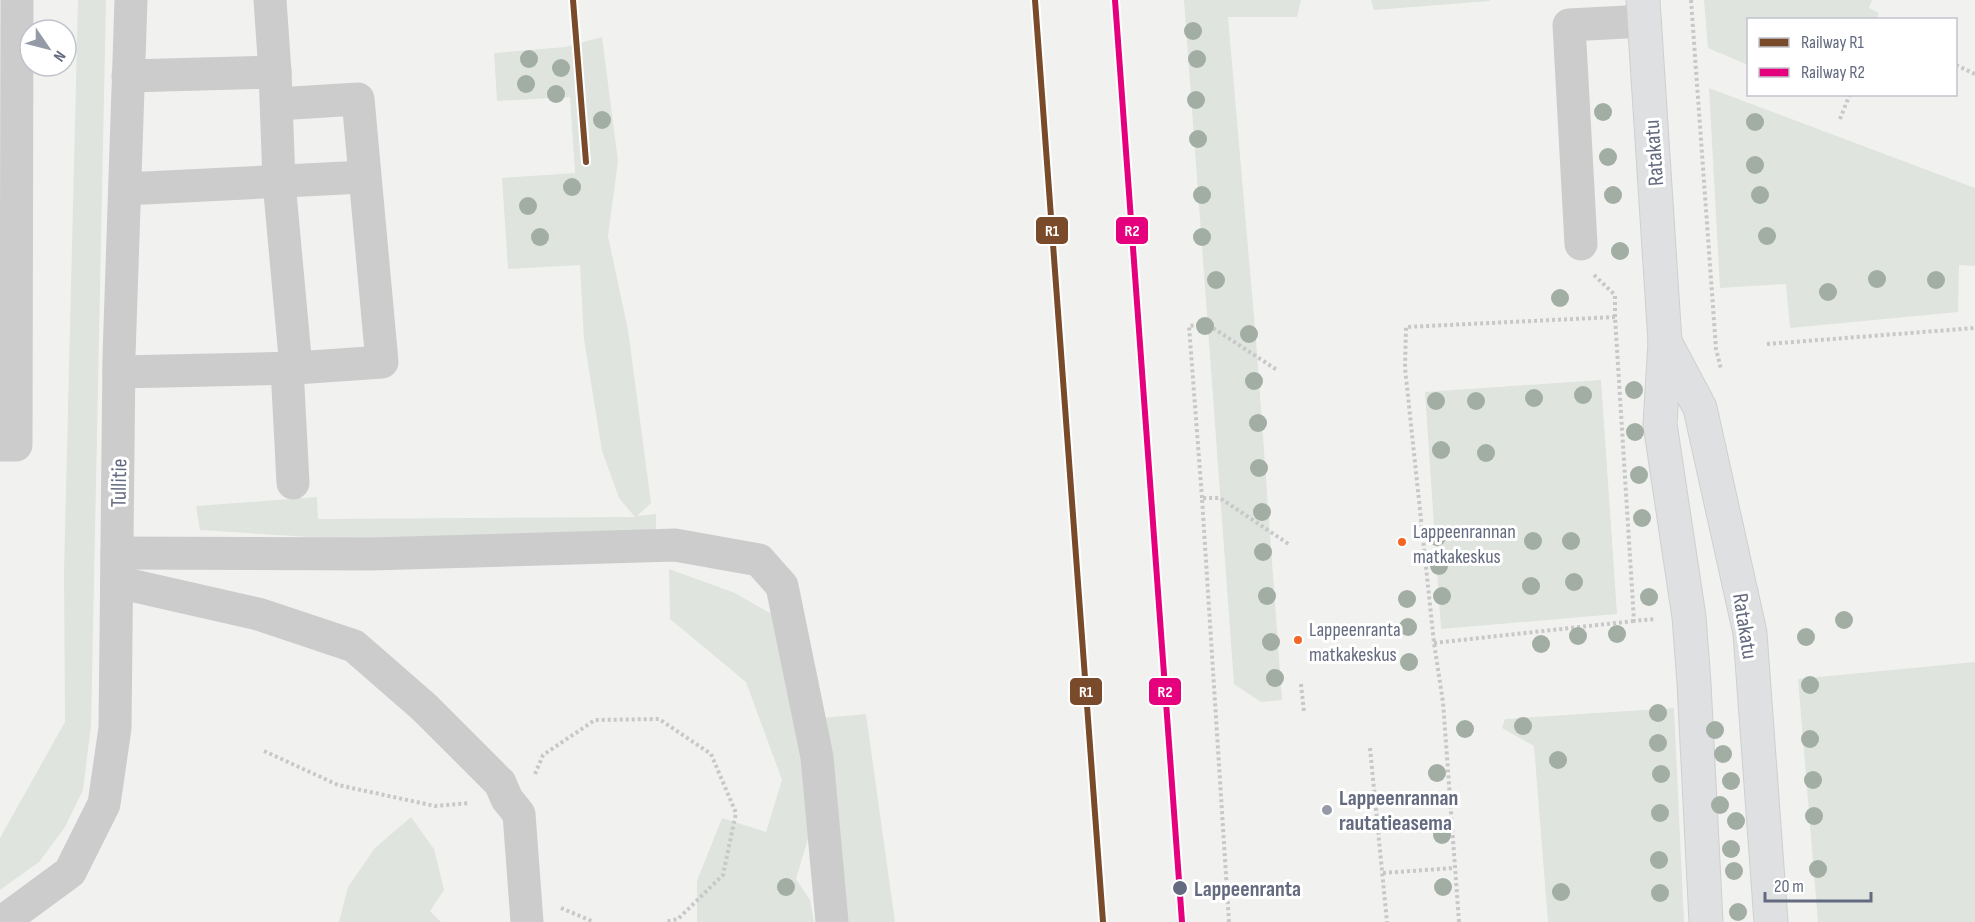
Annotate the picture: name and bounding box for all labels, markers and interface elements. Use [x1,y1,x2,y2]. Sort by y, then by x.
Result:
north arrow [18,18,78,78]
legend [1747,18,1957,96]
text: Railway R1 [1801,32,1865,53]
text: N [49,47,69,65]
text: Railway R2 [1801,62,1865,83]
street label: Ratakatu [1639,119,1670,187]
line badge: R1 [1035,216,1069,245]
line badge: R2 [1115,216,1149,245]
text: R1 [1045,222,1060,241]
text: R2 [1125,222,1139,241]
street label: Tullitie [106,458,133,508]
place label: Lappeenrannan matkakeskus [1413,520,1516,569]
marker: Lappeenrannan matkakeskus [1396,536,1408,548]
street label: Ratakatu [1726,591,1763,661]
place label: Lappeenranta matkakeskus [1309,618,1401,667]
marker: Lappeenranta matkakeskus [1292,634,1304,646]
line badge: R1 [1069,677,1103,706]
line badge: R2 [1148,677,1182,706]
text: R1 [1079,683,1094,702]
text: R2 [1158,683,1172,702]
place label: Lappeenrannan rautatieasema [1339,785,1458,837]
marker: Lappeenrannan rautatieasema [1320,803,1334,817]
scale bar [1765,865,1872,903]
place label: Lappeenranta [1194,876,1301,903]
text: 20 m [1774,876,1804,897]
marker: Lappeenranta [1171,879,1189,897]

